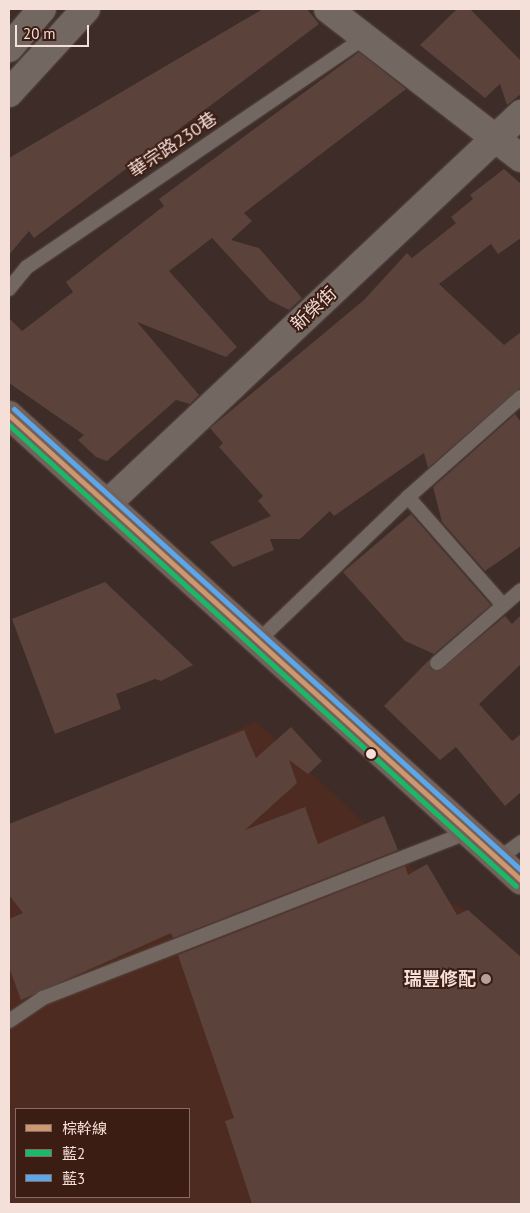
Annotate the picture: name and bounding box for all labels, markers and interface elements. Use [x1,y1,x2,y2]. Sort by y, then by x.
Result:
scale bar [18,15,91,47]
text: 20 m [23,24,56,43]
street label: 華宗路230巷 [125,108,221,182]
street label: 新榮街 [287,283,341,335]
unlabelled marker [366,749,376,759]
place label: 瑞豐修配 [404,968,476,990]
marker: 瑞豐修配 [480,973,492,985]
legend [15,1108,190,1198]
text: 棕幹線 [62,1119,107,1138]
text: 藍2 [62,1144,85,1163]
text: 藍3 [62,1169,85,1188]

